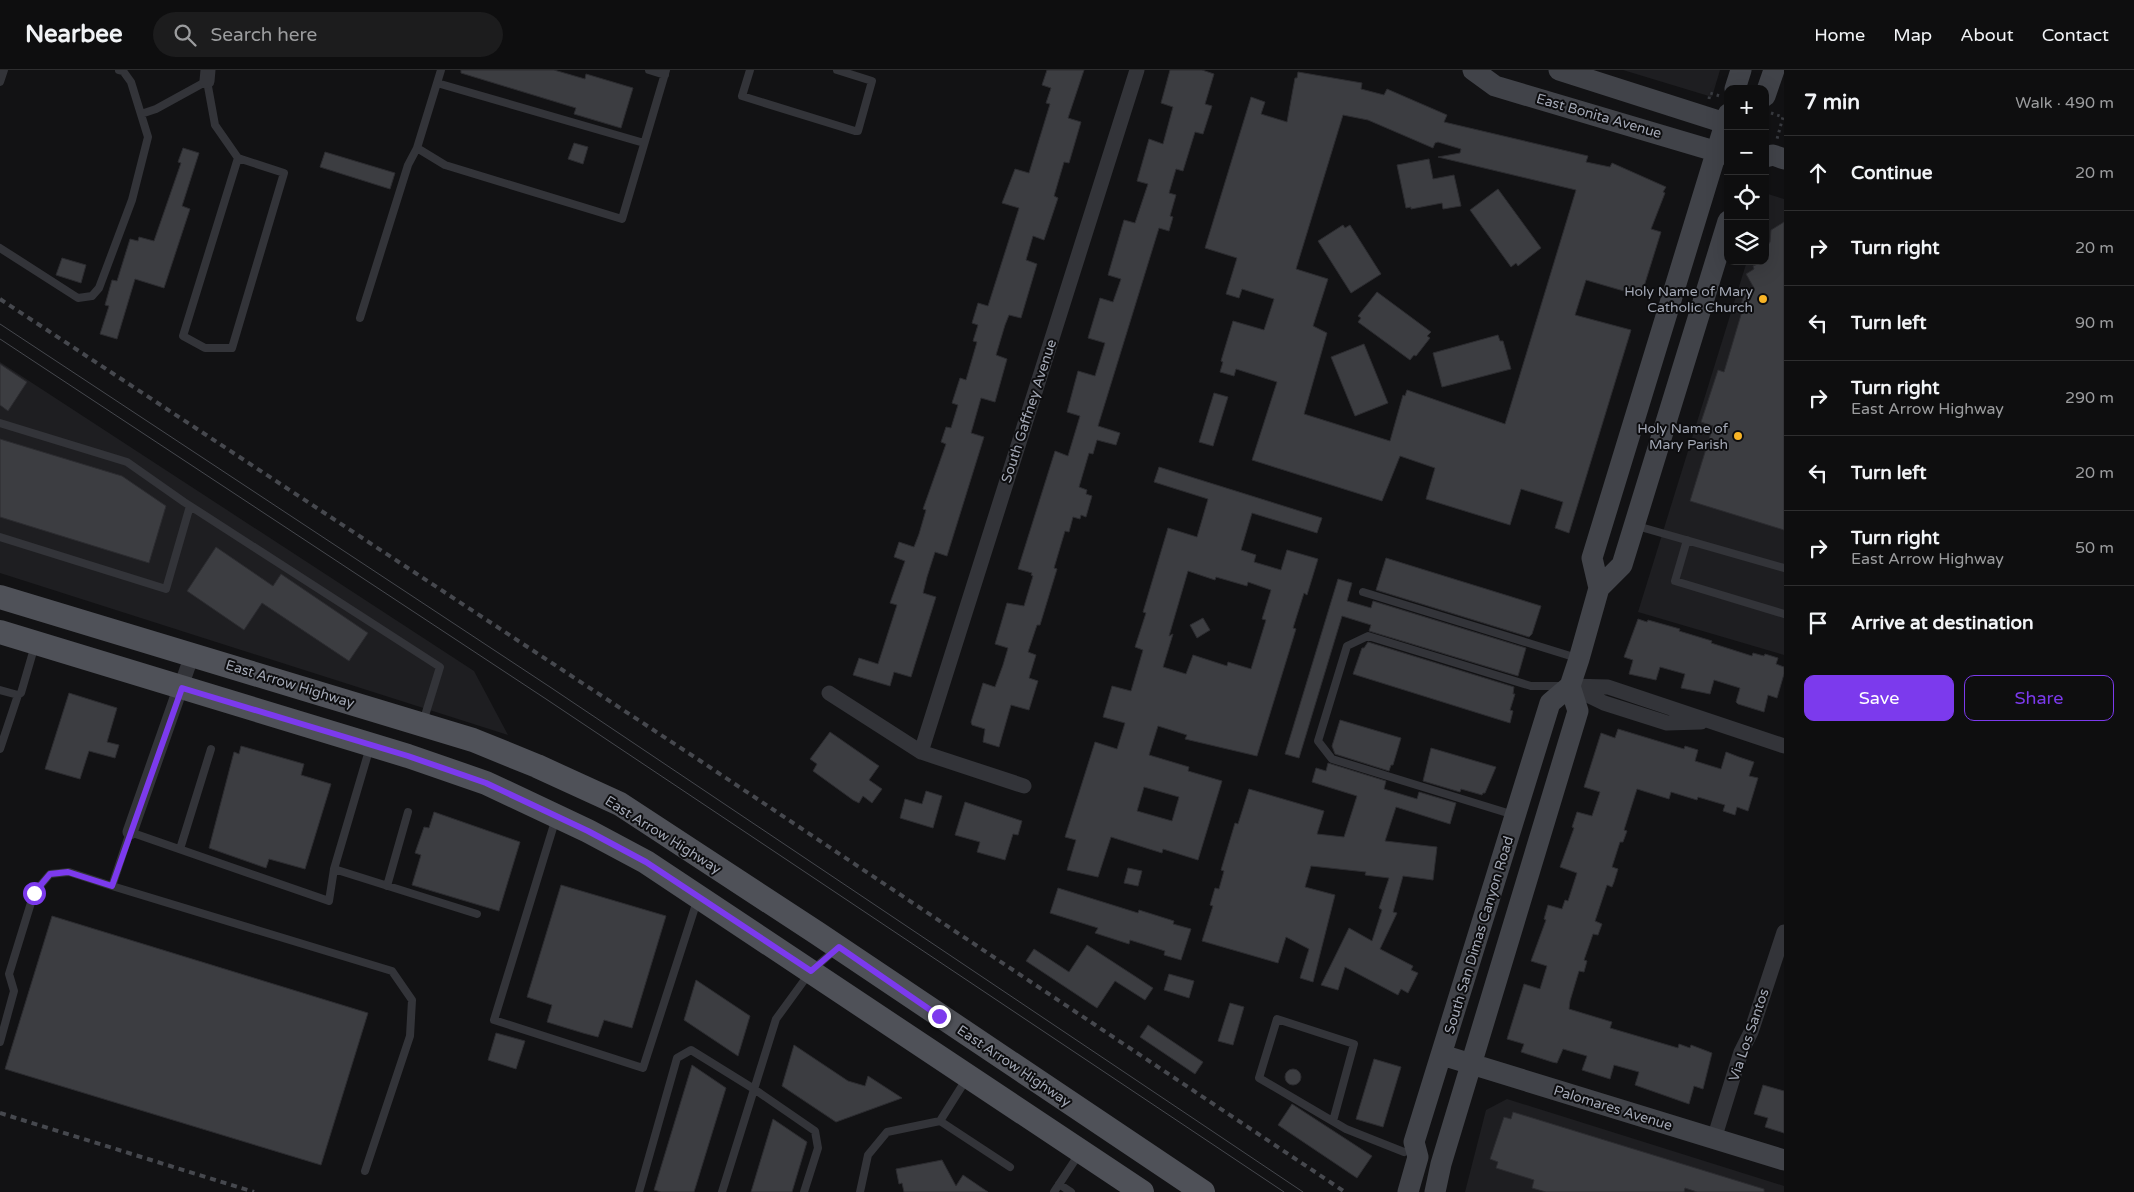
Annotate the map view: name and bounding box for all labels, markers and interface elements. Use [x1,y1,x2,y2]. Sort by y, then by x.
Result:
search box [153,12,503,57]
text: Nearbee [25,20,123,49]
icon: search [171,21,199,49]
text: Search here [211,24,317,46]
text: Home [1814,24,1865,46]
text: Map [1893,24,1932,46]
text: About [1960,24,2014,46]
text: Contact [2042,24,2109,46]
map controls [1724,85,1769,265]
button: + [1724,85,1769,130]
street label: East Bonita Avenue [1534,90,1664,142]
text: 7 min [1804,90,1860,115]
text: Walk · 490 m [2015,93,2114,113]
button: − [1724,130,1769,175]
icon: ahead [1804,159,1832,187]
text: Continue [1851,162,1933,184]
text: 20 m [2075,163,2114,183]
button: locate [1724,175,1769,220]
button: layers [1724,220,1769,265]
icon: right [1804,234,1832,262]
text: Turn right [1851,237,1939,259]
text: 20 m [2075,238,2114,258]
place label: Holy Name of Mary Catholic Church [1624,283,1753,316]
marker: Holy Name of Mary Catholic Church [1757,293,1769,305]
icon: left [1804,309,1832,337]
text: Turn left [1851,312,1927,334]
text: 90 m [2075,313,2114,333]
street label: South Gaffney Avenue [998,337,1060,485]
text: Turn right [1851,377,1939,399]
icon: right [1804,384,1832,412]
text: 290 m [2065,388,2114,408]
text: East Arrow Highway [1851,399,2004,419]
place label: Holy Name of Mary Parish [1637,420,1729,453]
marker: Holy Name of Mary Parish [1732,430,1744,442]
icon: left [1804,459,1832,487]
text: Turn left [1851,462,1927,484]
text: 20 m [2075,463,2114,483]
text: Turn right [1851,527,1939,549]
icon: right [1804,534,1832,562]
text: 50 m [2075,538,2114,558]
text: East Arrow Highway [1851,549,2004,569]
icon: arrive [1804,609,1832,637]
text: Arrive at destination [1851,612,2034,634]
street label: East Arrow Highway [224,656,357,712]
button: Save [1804,675,1954,721]
button: Share [1964,675,2114,721]
street label: East Arrow Highway [602,792,725,878]
street label: South San Dimas Canyon Road [1441,834,1517,1036]
route start [23,882,46,905]
street label: Via Los Santos [1725,986,1773,1084]
route end [928,1005,951,1028]
street label: East Arrow Highway [954,1022,1075,1111]
street label: Palomares Avenue [1552,1082,1674,1134]

